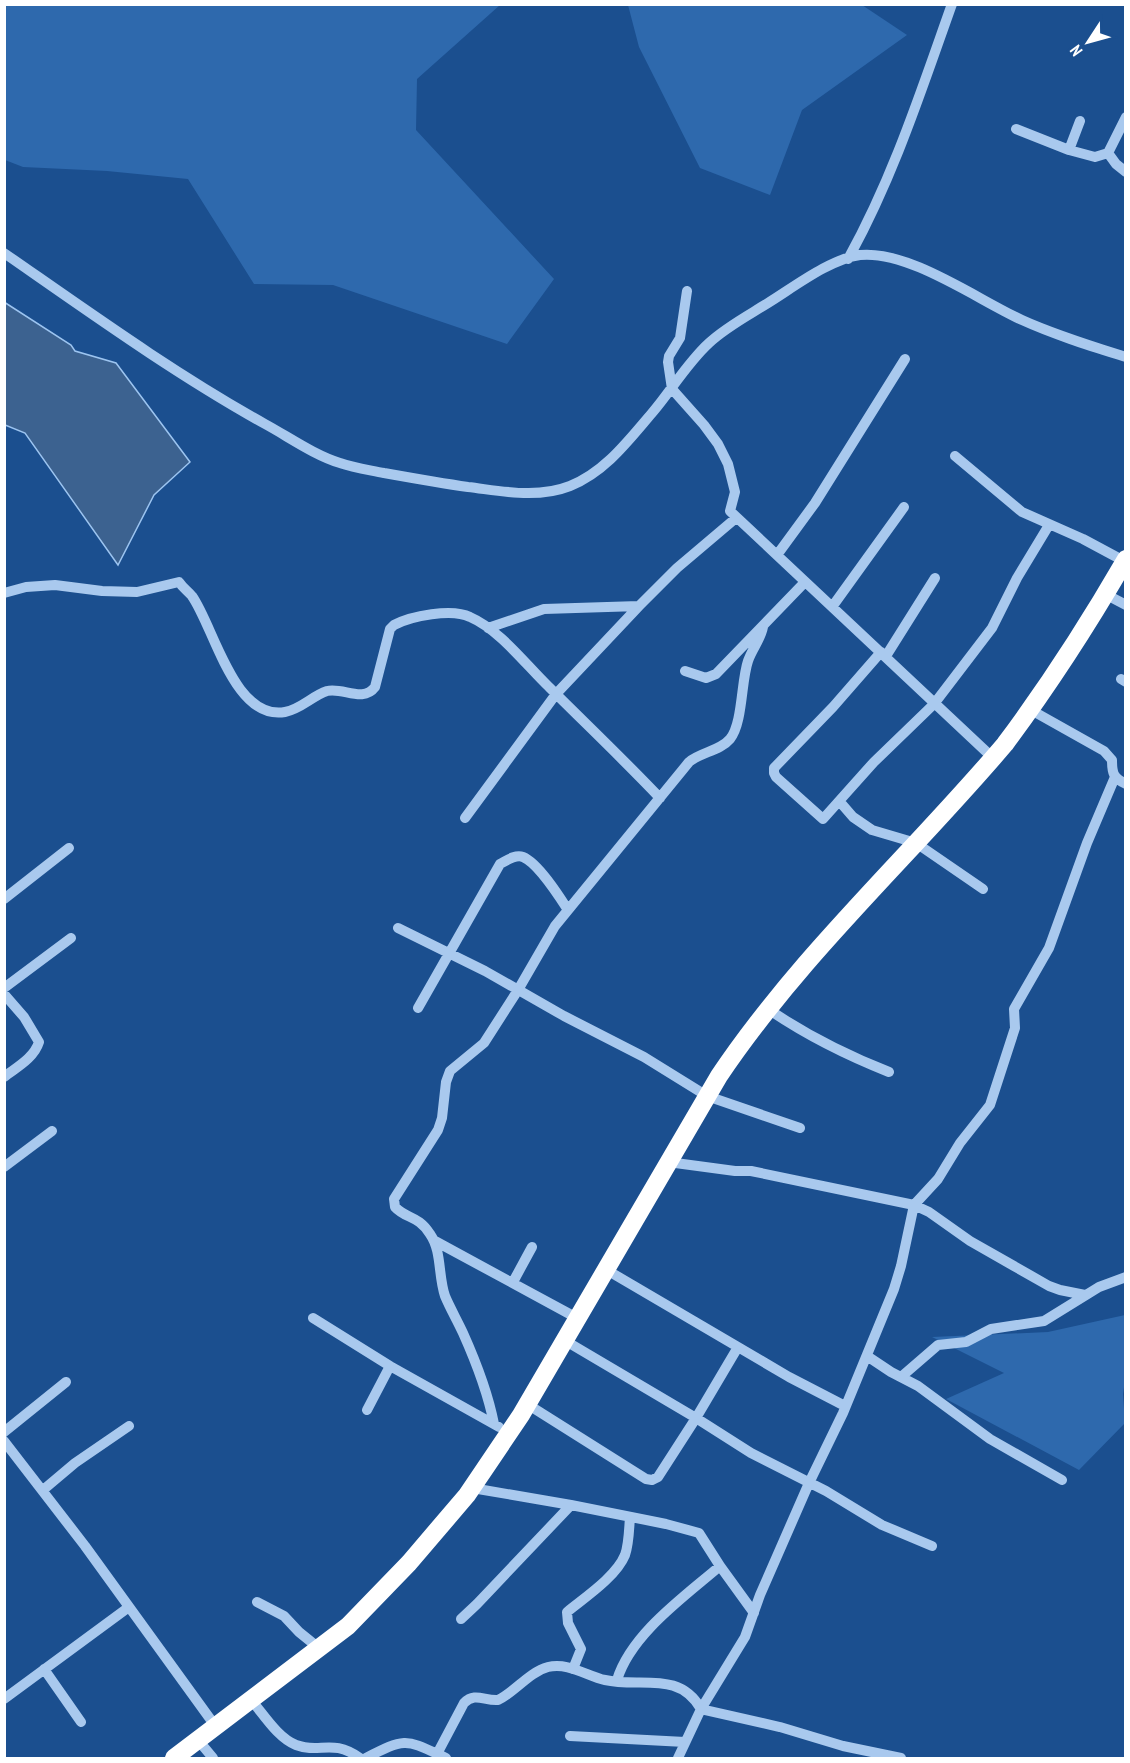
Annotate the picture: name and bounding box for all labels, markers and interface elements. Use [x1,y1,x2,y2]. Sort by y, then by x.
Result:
north arrow [1058,12,1118,72]
text: N [1065,41,1086,60]

